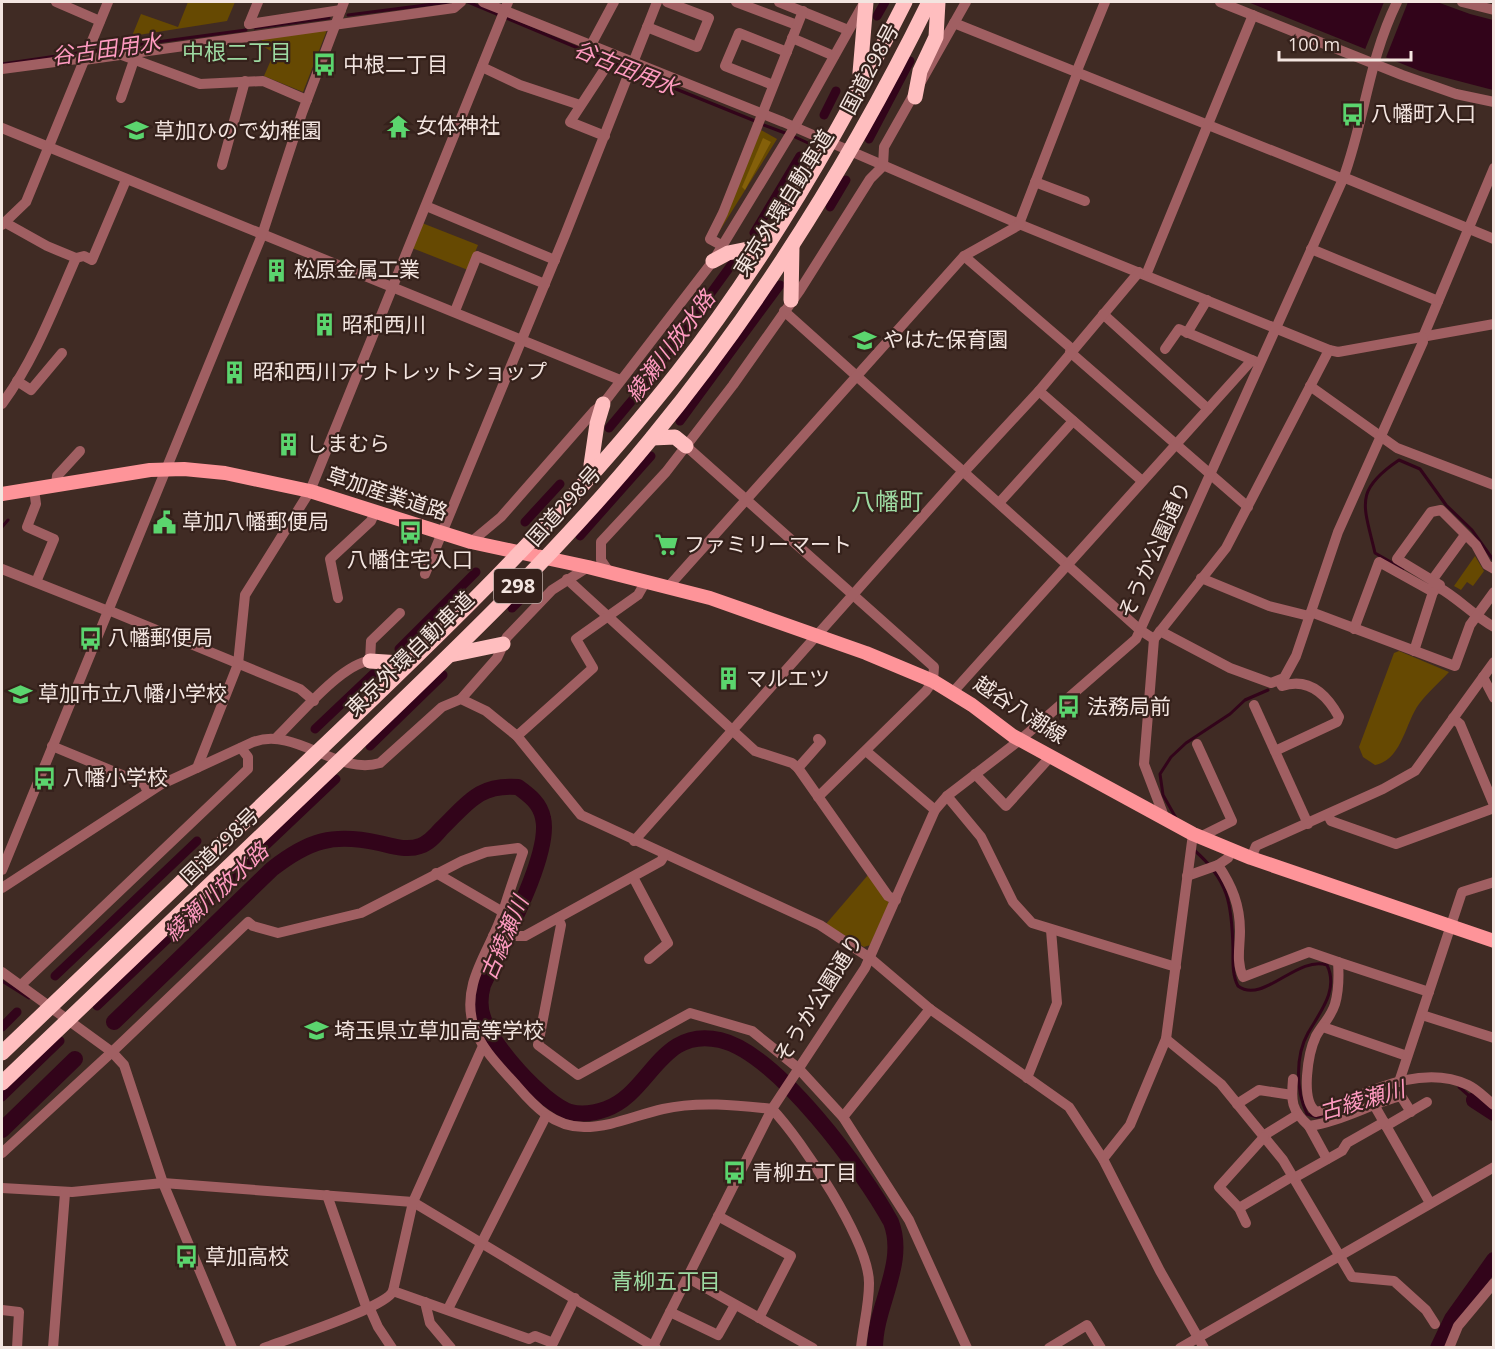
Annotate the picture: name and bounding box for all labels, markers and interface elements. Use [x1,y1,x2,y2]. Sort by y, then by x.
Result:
street label: 国道298号 [834,18,905,119]
scale bar [1279,24,1411,62]
water label: 谷古田用水 [49,25,164,71]
text: 100 m [1288,32,1340,56]
water label: 谷古田用水 [570,33,685,102]
district label: 中根二丁目 [182,36,292,66]
place label: 中根二丁目 [343,50,448,78]
bus stop icon: 中根二丁目 [312,52,338,78]
place label: 八幡町入口 [1371,99,1476,127]
bus stop icon: 八幡町入口 [1340,101,1366,127]
place label: 女体神社 [416,111,500,139]
temple icon: 女体神社 [385,113,411,139]
place label: 草加ひので幼稚園 [154,116,322,144]
school or university icon: 草加ひので幼稚園 [123,118,149,144]
street label: 東京外環自動車道 [727,124,840,281]
place label: 松原金属工業 [294,255,420,283]
building icon: 松原金属工業 [263,257,289,283]
water label: 綾瀬川放水路 [617,282,722,407]
place label: 昭和西川 [342,310,426,338]
building icon: 昭和西川 [311,312,337,338]
place label: やはた保育園 [883,325,1009,353]
school or university icon: やはた保育園 [852,327,878,353]
place label: 昭和西川アウトレットショップ [253,357,547,385]
building icon: 昭和西川アウトレットショップ [222,359,248,385]
place label: しまむら [306,429,390,457]
building icon: しまむら [275,431,301,457]
street label: 国道298号 [520,459,607,551]
street label: 草加産業道路 [323,460,452,526]
street label: そうか公園通り [1111,477,1197,622]
district label: 八幡町 [851,484,923,517]
place label: 草加八幡郵便局 [182,507,329,535]
public building icon: 草加八幡郵便局 [151,509,177,535]
bus stop icon: 八幡住宅入口 [397,519,423,545]
place label: ファミリーマート [684,530,852,558]
supermarket icon: ファミリーマート [653,532,679,558]
place label: 八幡住宅入口 [347,545,473,573]
road number: 298 [494,569,542,603]
street label: 東京外環自動車道 [339,585,479,722]
place label: 八幡郵便局 [108,623,213,651]
bus stop icon: 八幡郵便局 [77,625,103,651]
place label: マルエツ [746,664,830,692]
building icon: マルエツ [715,666,741,692]
street label: 越谷八潮線 [969,669,1072,749]
place label: 草加市立八幡小学校 [38,679,227,707]
school or university icon: 草加市立八幡小学校 [7,681,33,707]
place label: 法務局前 [1087,692,1171,720]
bus stop icon: 法務局前 [1056,694,1082,720]
place label: 八幡小学校 [63,763,168,791]
bus stop icon: 八幡小学校 [32,765,58,791]
street label: 国道298号 [174,801,265,890]
water label: 綾瀬川放水路 [157,834,275,947]
water label: 古綾瀬川 [472,889,535,984]
street label: そうか公園通り [767,928,869,1067]
place label: 埼玉県立草加高等学校 [334,1016,544,1044]
school or university icon: 埼玉県立草加高等学校 [303,1018,329,1044]
water label: 古綾瀬川 [1315,1072,1410,1126]
place label: 青柳五丁目 [752,1158,857,1186]
bus stop icon: 青柳五丁目 [721,1160,747,1186]
place label: 草加高校 [205,1242,289,1270]
bus stop icon: 草加高校 [174,1244,200,1270]
district label: 青柳五丁目 [611,1265,721,1295]

